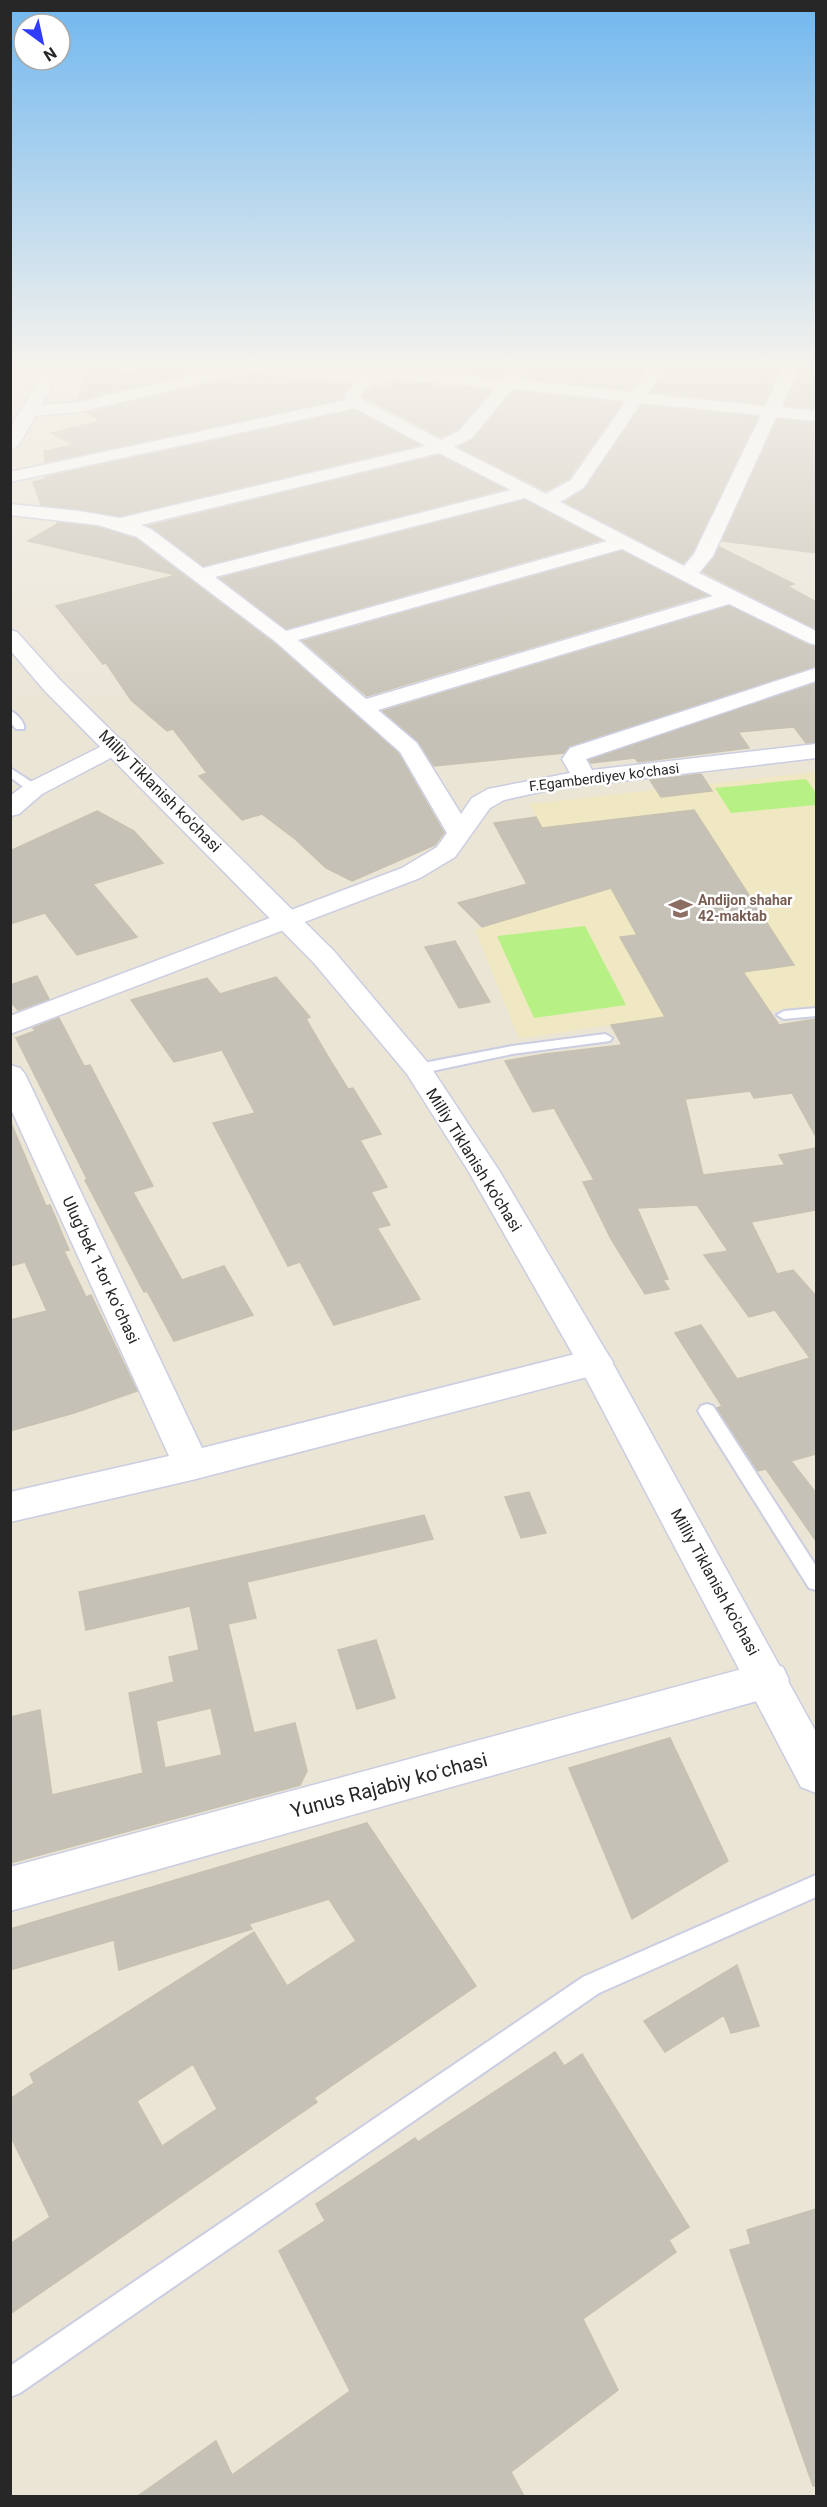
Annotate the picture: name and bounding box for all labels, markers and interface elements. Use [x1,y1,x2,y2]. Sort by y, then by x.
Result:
north arrow [12,12,72,72]
text: N [40,43,60,65]
street label: Milliy Tiklanish ko'chasi [95,726,225,856]
street label: F.Egamberdiyev kо‘chasi [528,760,680,794]
place label: Andijon shahar 42-maktab [698,892,792,924]
school or university icon: Andijon shahar 42-maktab [667,895,693,921]
street label: Milliy Tiklanish ko'chasi [422,1085,526,1235]
street label: Ulug‘bek 1-tor koʻchasi [58,1193,144,1347]
street label: Milliy Tiklanish ko'chasi [667,1505,763,1659]
street label: Yunus Rajabiy koʻchasi [288,1747,490,1823]

